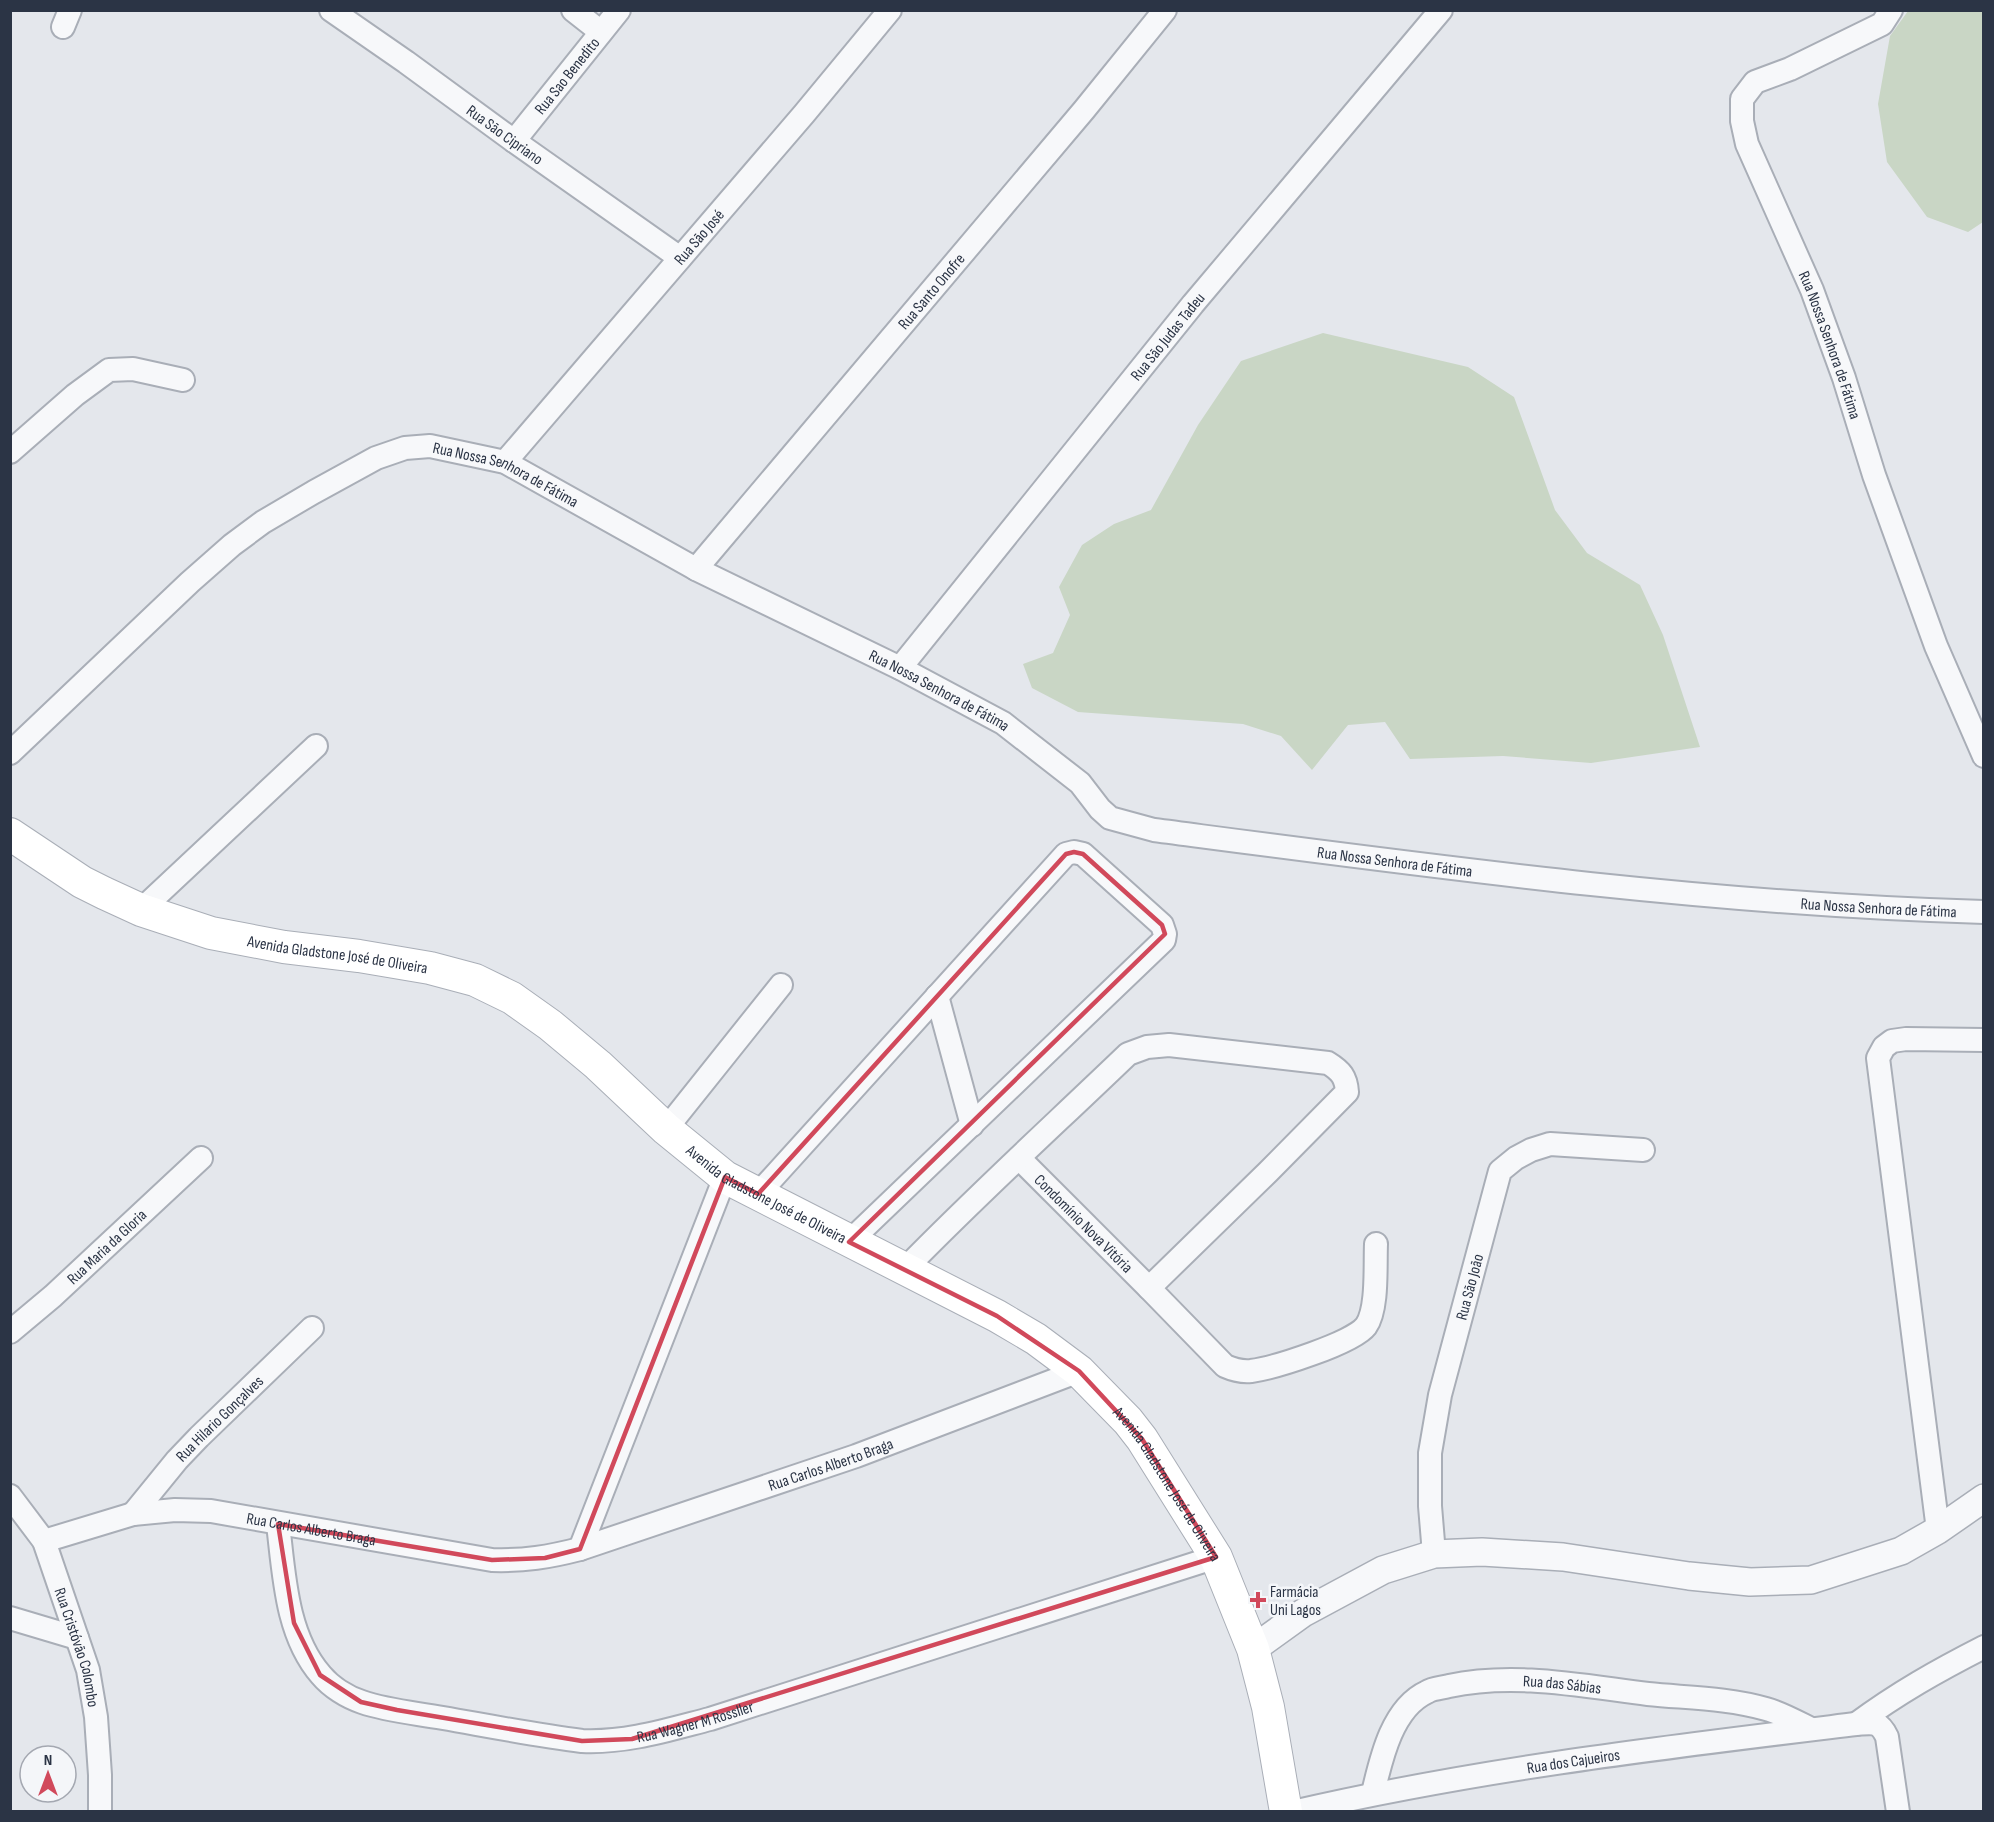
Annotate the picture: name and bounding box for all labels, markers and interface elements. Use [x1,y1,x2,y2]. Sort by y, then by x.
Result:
street label: Rua Sao Benedito [531,34,604,119]
street label: Rua São Cipriano [462,102,546,169]
street label: Rua São José [671,206,729,269]
street label: Rua Santo Onofre [895,250,970,334]
street label: Rua Nossa Senhora de Fátima [1794,268,1864,422]
street label: Rua São Judas Tadeu [1127,289,1209,385]
street label: Rua Nossa Senhora de Fátima [431,439,581,512]
street label: Rua Nossa Senhora de Fátima [866,646,1013,736]
street label: Rua Nossa Senhora de Fátima [1316,843,1473,882]
street label: Rua Nossa Senhora de Fátima [1800,895,1957,922]
street label: Avenida Gladstone José de Oliveira [245,932,429,978]
street label: Avenida Gladstone José de Oliveira [681,1141,849,1248]
street label: Condomínio Nova Vitória [1030,1171,1136,1277]
street label: Rua Maria da Gloria [64,1206,151,1289]
street label: Rua São João [1452,1252,1488,1322]
street label: Rua Hilario Gonçalves [172,1372,268,1466]
street label: Avenida Gladstone José de Oliveira [1108,1403,1224,1565]
street label: Rua Carlos Alberto Braga [766,1435,896,1496]
street label: Rua Carlos Alberto Braga [245,1509,377,1551]
place label: Farmácia Uni Lagos [1270,1583,1321,1620]
street label: Rua Cristóvão Colombo [50,1585,102,1709]
marker: Farmácia Uni Lagos [1251,1593,1265,1607]
street label: Rua das Sábias [1523,1672,1602,1699]
street label: Rua Wagner M Rossller [635,1698,757,1748]
north arrow [18,1744,78,1804]
street label: Rua dos Cajueiros [1526,1746,1621,1778]
text: N [44,1751,52,1770]

